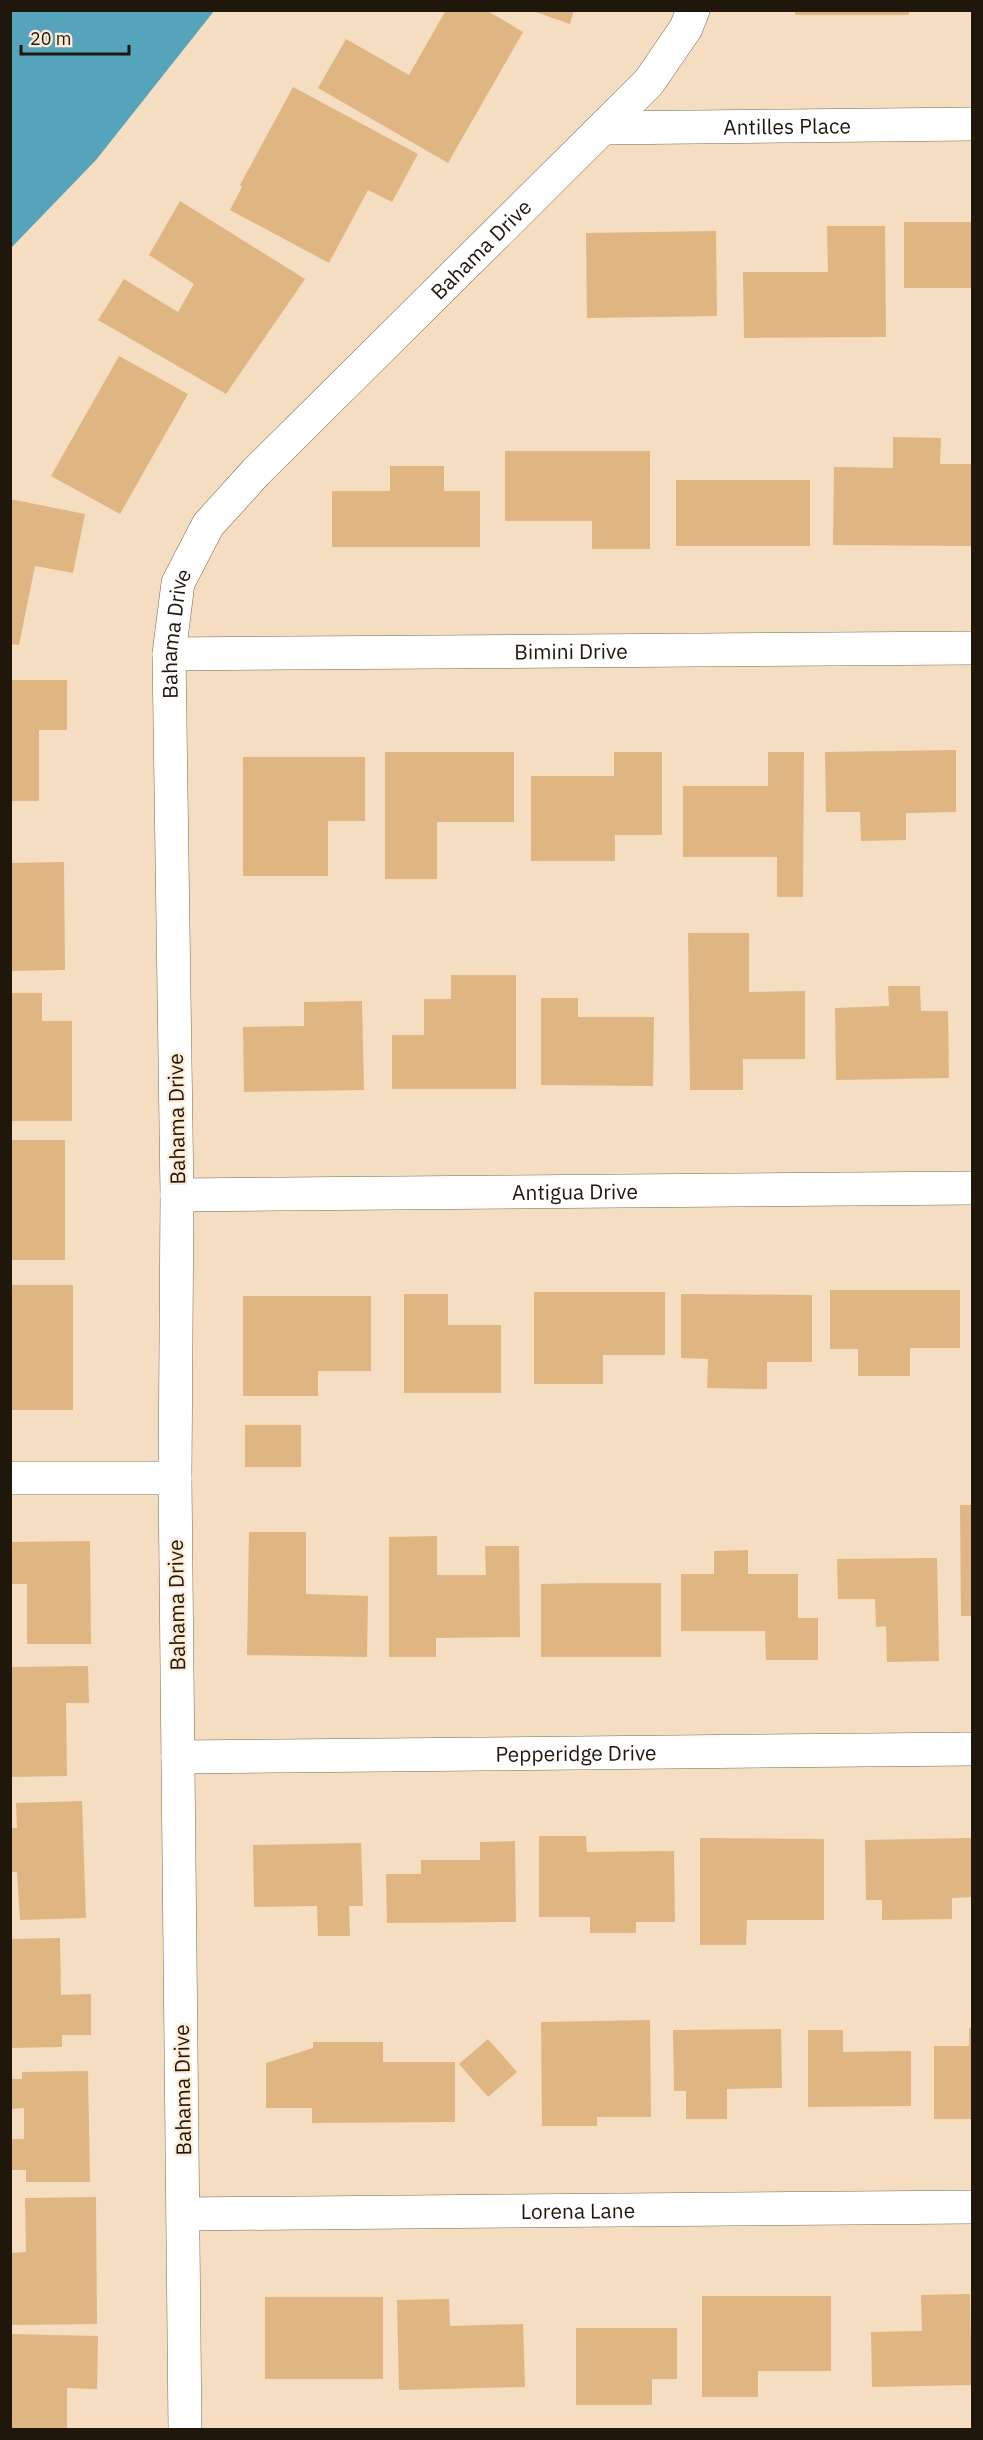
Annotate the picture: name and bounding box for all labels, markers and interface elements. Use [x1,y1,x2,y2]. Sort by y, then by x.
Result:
scale bar [21,18,129,56]
text: 20 m [30,27,72,50]
street label: Antilles Place [723,111,851,141]
street label: Bahama Drive [424,193,537,305]
street label: Bahama Drive [155,563,197,699]
street label: Bimini Drive [514,637,628,665]
street label: Bahama Drive [161,1053,191,1185]
street label: Antigua Drive [512,1177,638,1206]
street label: Bahama Drive [161,1539,191,1671]
street label: Pepperidge Drive [495,1738,657,1768]
street label: Bahama Drive [167,2024,197,2156]
street label: Lorena Lane [521,2196,635,2225]

